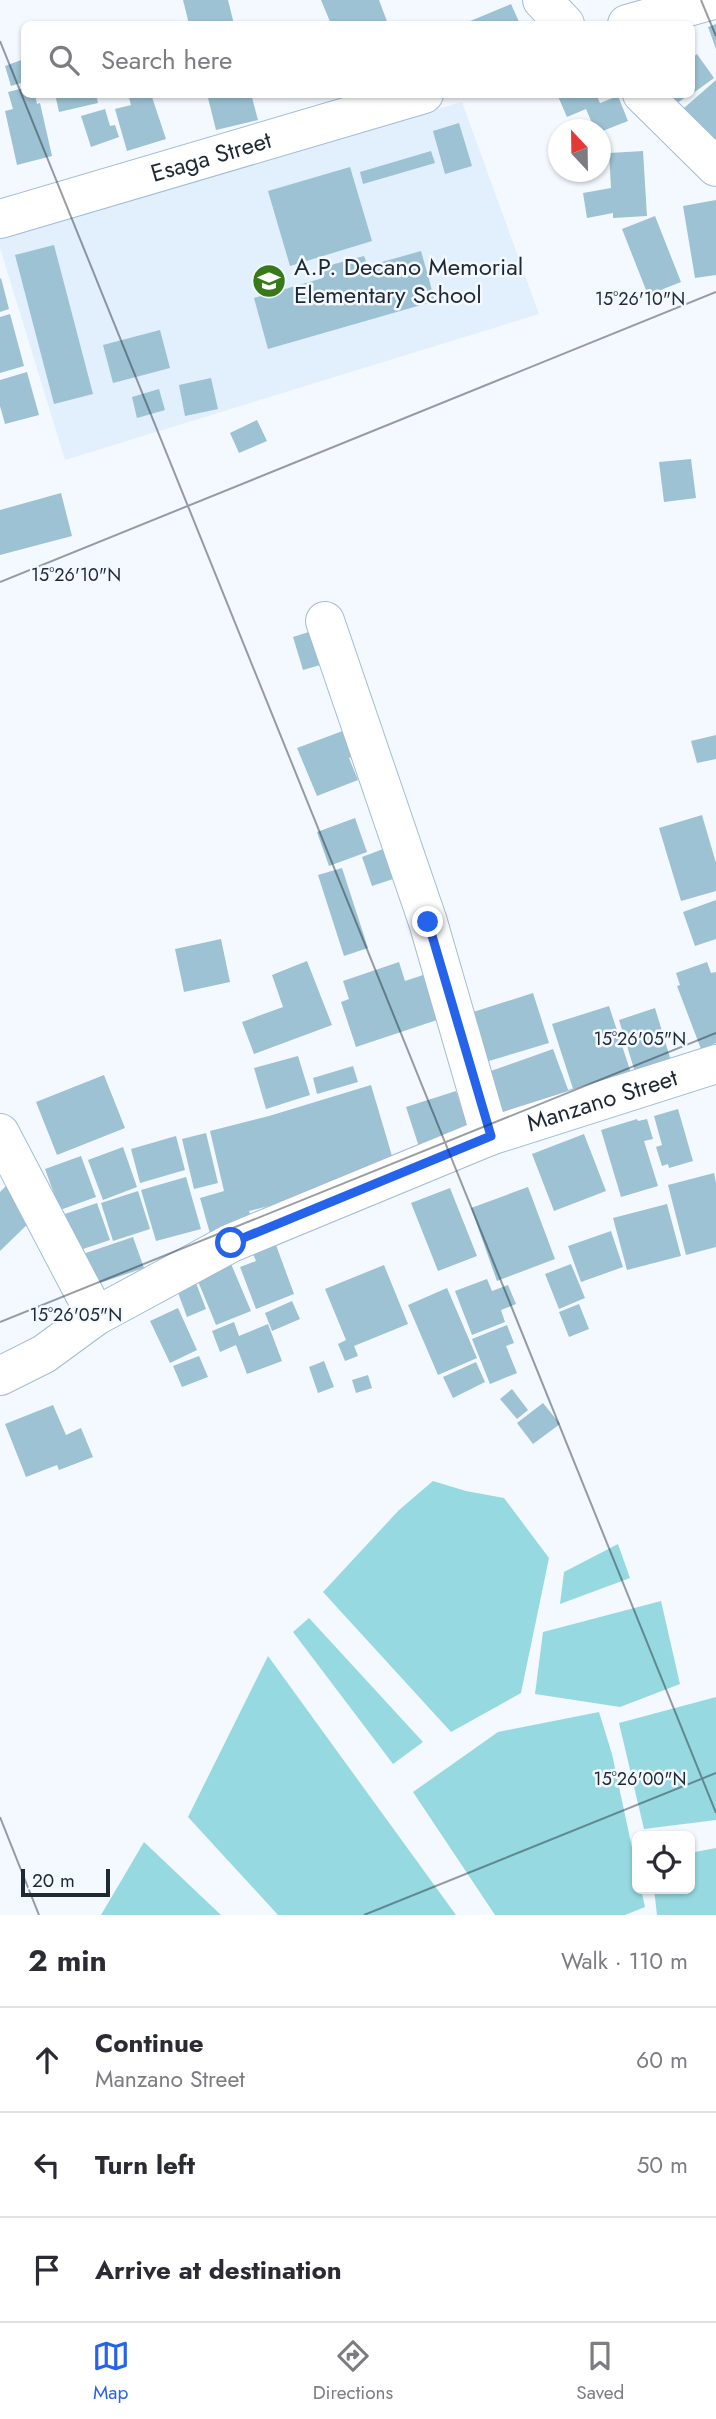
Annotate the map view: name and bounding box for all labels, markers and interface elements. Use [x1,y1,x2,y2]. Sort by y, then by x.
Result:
search box [21,21,695,98]
icon: search [45,41,83,79]
text: Search here [101,41,233,79]
north arrow [548,119,611,182]
street label: Esaga Street [146,122,276,191]
place label: A.P. Decano Memorial Elementary School [294,249,523,312]
school or university icon: A.P. Decano Memorial Elementary School [250,262,288,300]
text: 15°26'10"N [595,286,685,312]
text: 15°26'10"N [31,562,121,588]
route end [412,906,443,937]
text: 15°26'05"N [594,1026,686,1052]
street label: Manzano Street [522,1059,682,1140]
route start [215,1227,246,1258]
text: 15°26'05"N [30,1302,122,1328]
text: 15°26'00"N [594,1766,686,1792]
map controls [632,1831,695,1894]
button: locate [632,1831,695,1894]
scale bar [21,1866,110,1898]
text: 20 m [32,1867,75,1894]
text: 2 min [28,1939,107,1982]
text: Walk · 110 m [561,1944,688,1978]
text: Continue [95,2024,204,2062]
icon: ahead [28,2041,66,2079]
text: 60 m [636,2043,688,2077]
text: Manzano Street [95,2062,245,2096]
icon: left [28,2146,66,2184]
text: Turn left [95,2146,195,2184]
text: 50 m [636,2148,688,2182]
icon: arrive [28,2251,66,2289]
text: Arrive at destination [95,2251,342,2289]
tab: Map [92,2337,130,2406]
tab: Directions [313,2337,393,2406]
tab: Saved [576,2337,624,2406]

